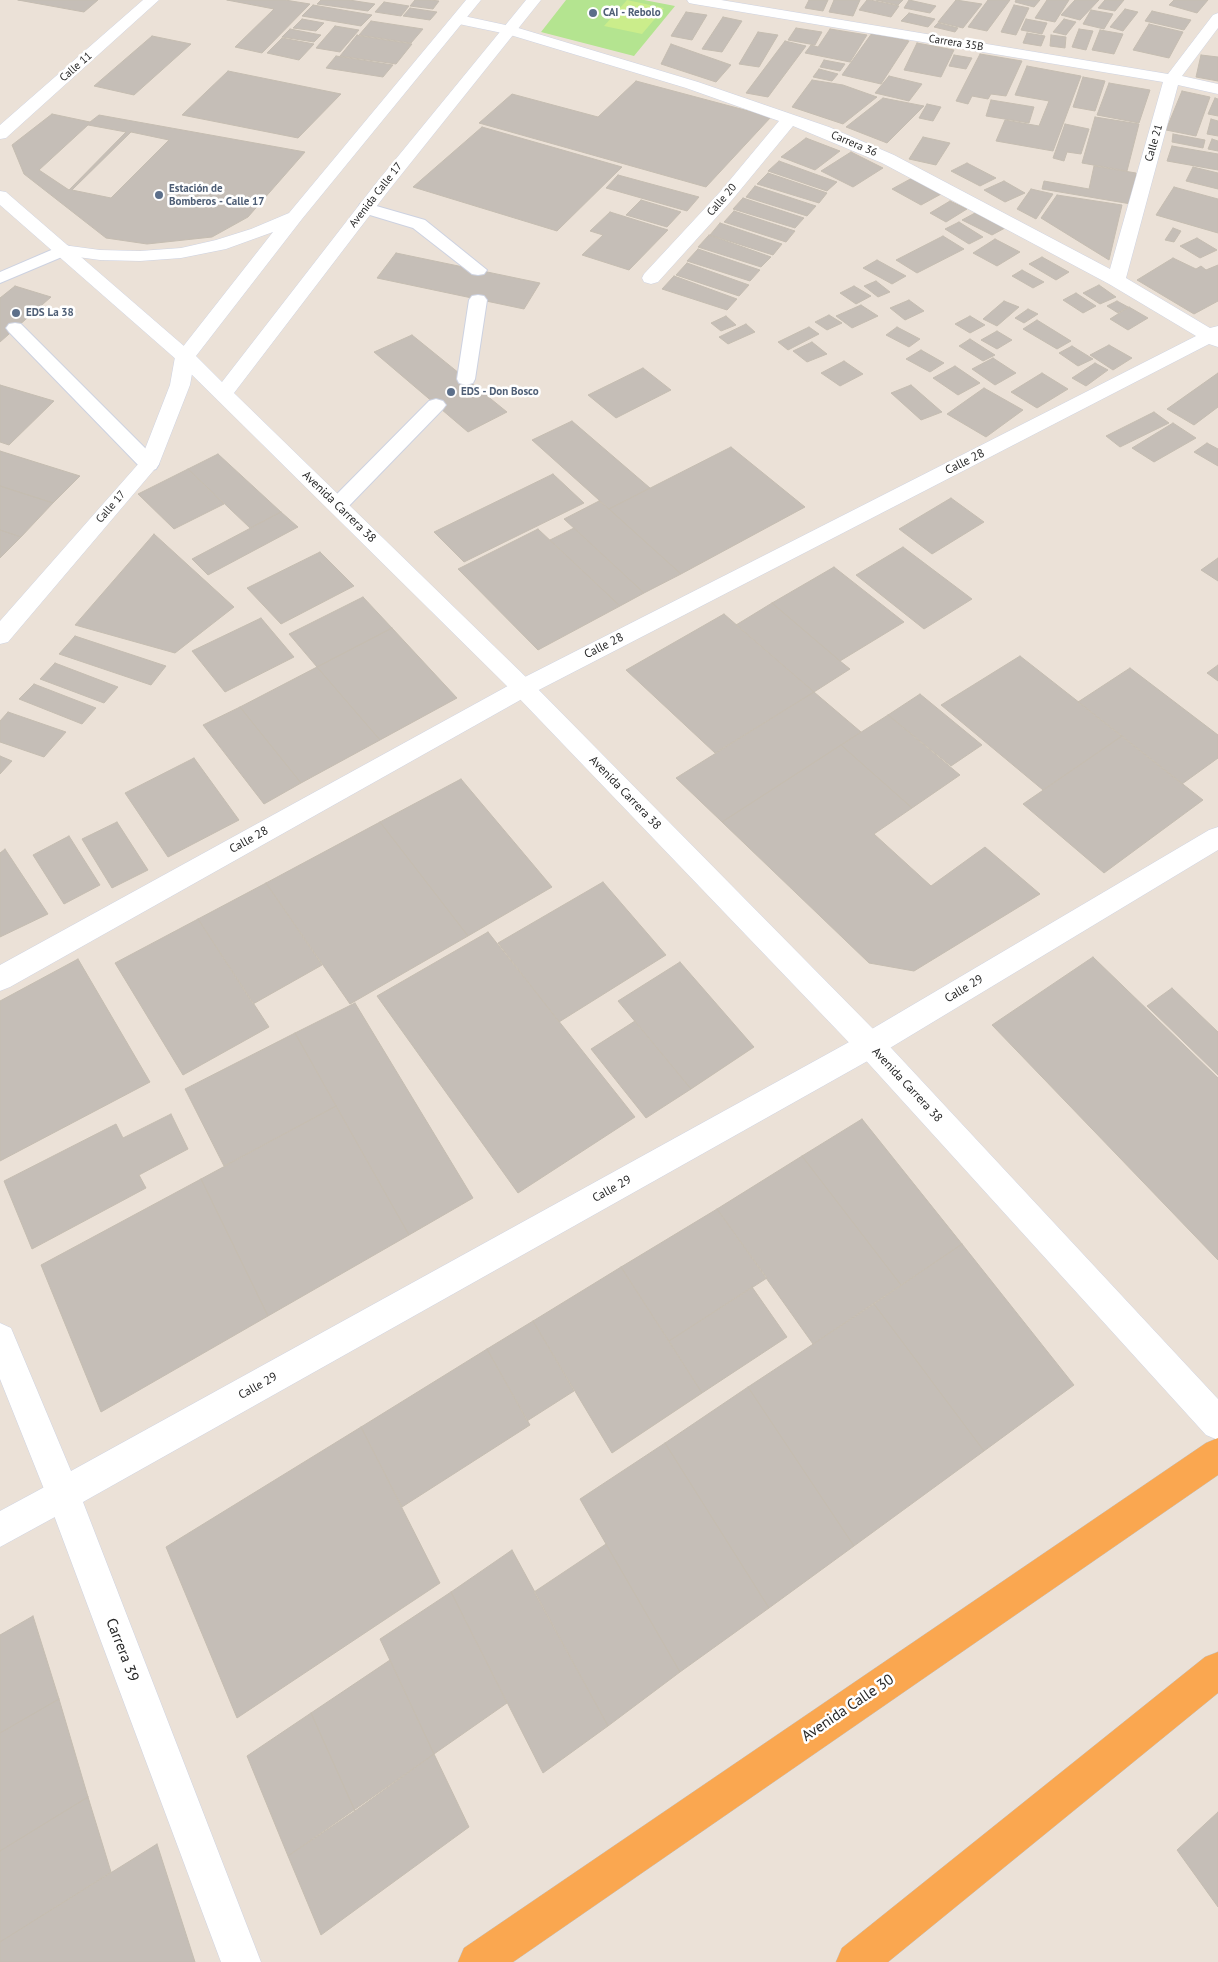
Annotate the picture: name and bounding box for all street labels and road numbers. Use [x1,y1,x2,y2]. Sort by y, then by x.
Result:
street label: Carrera 35B [928,32,984,54]
street label: Calle 11 [57,49,95,85]
street label: Calle 21 [1142,123,1166,163]
street label: Carrera 36 [829,128,879,160]
street label: Avenida Calle 17 [347,160,405,230]
street label: Calle 20 [704,181,740,219]
street label: Calle 28 [943,446,987,478]
street label: Avenida Carrera 38 [299,468,379,546]
street label: Calle 17 [93,488,129,526]
street label: Calle 28 [582,630,626,662]
street label: Avenida Carrera 38 [586,753,664,833]
street label: Calle 28 [227,824,271,856]
street label: Calle 29 [942,972,986,1006]
street label: Avenida Carrera 38 [869,1045,945,1125]
street label: Calle 29 [590,1173,634,1205]
street label: Calle 29 [236,1370,280,1402]
street label: Carrera 39 [102,1616,142,1684]
street label: Avenida Calle 30 [799,1671,897,1745]

